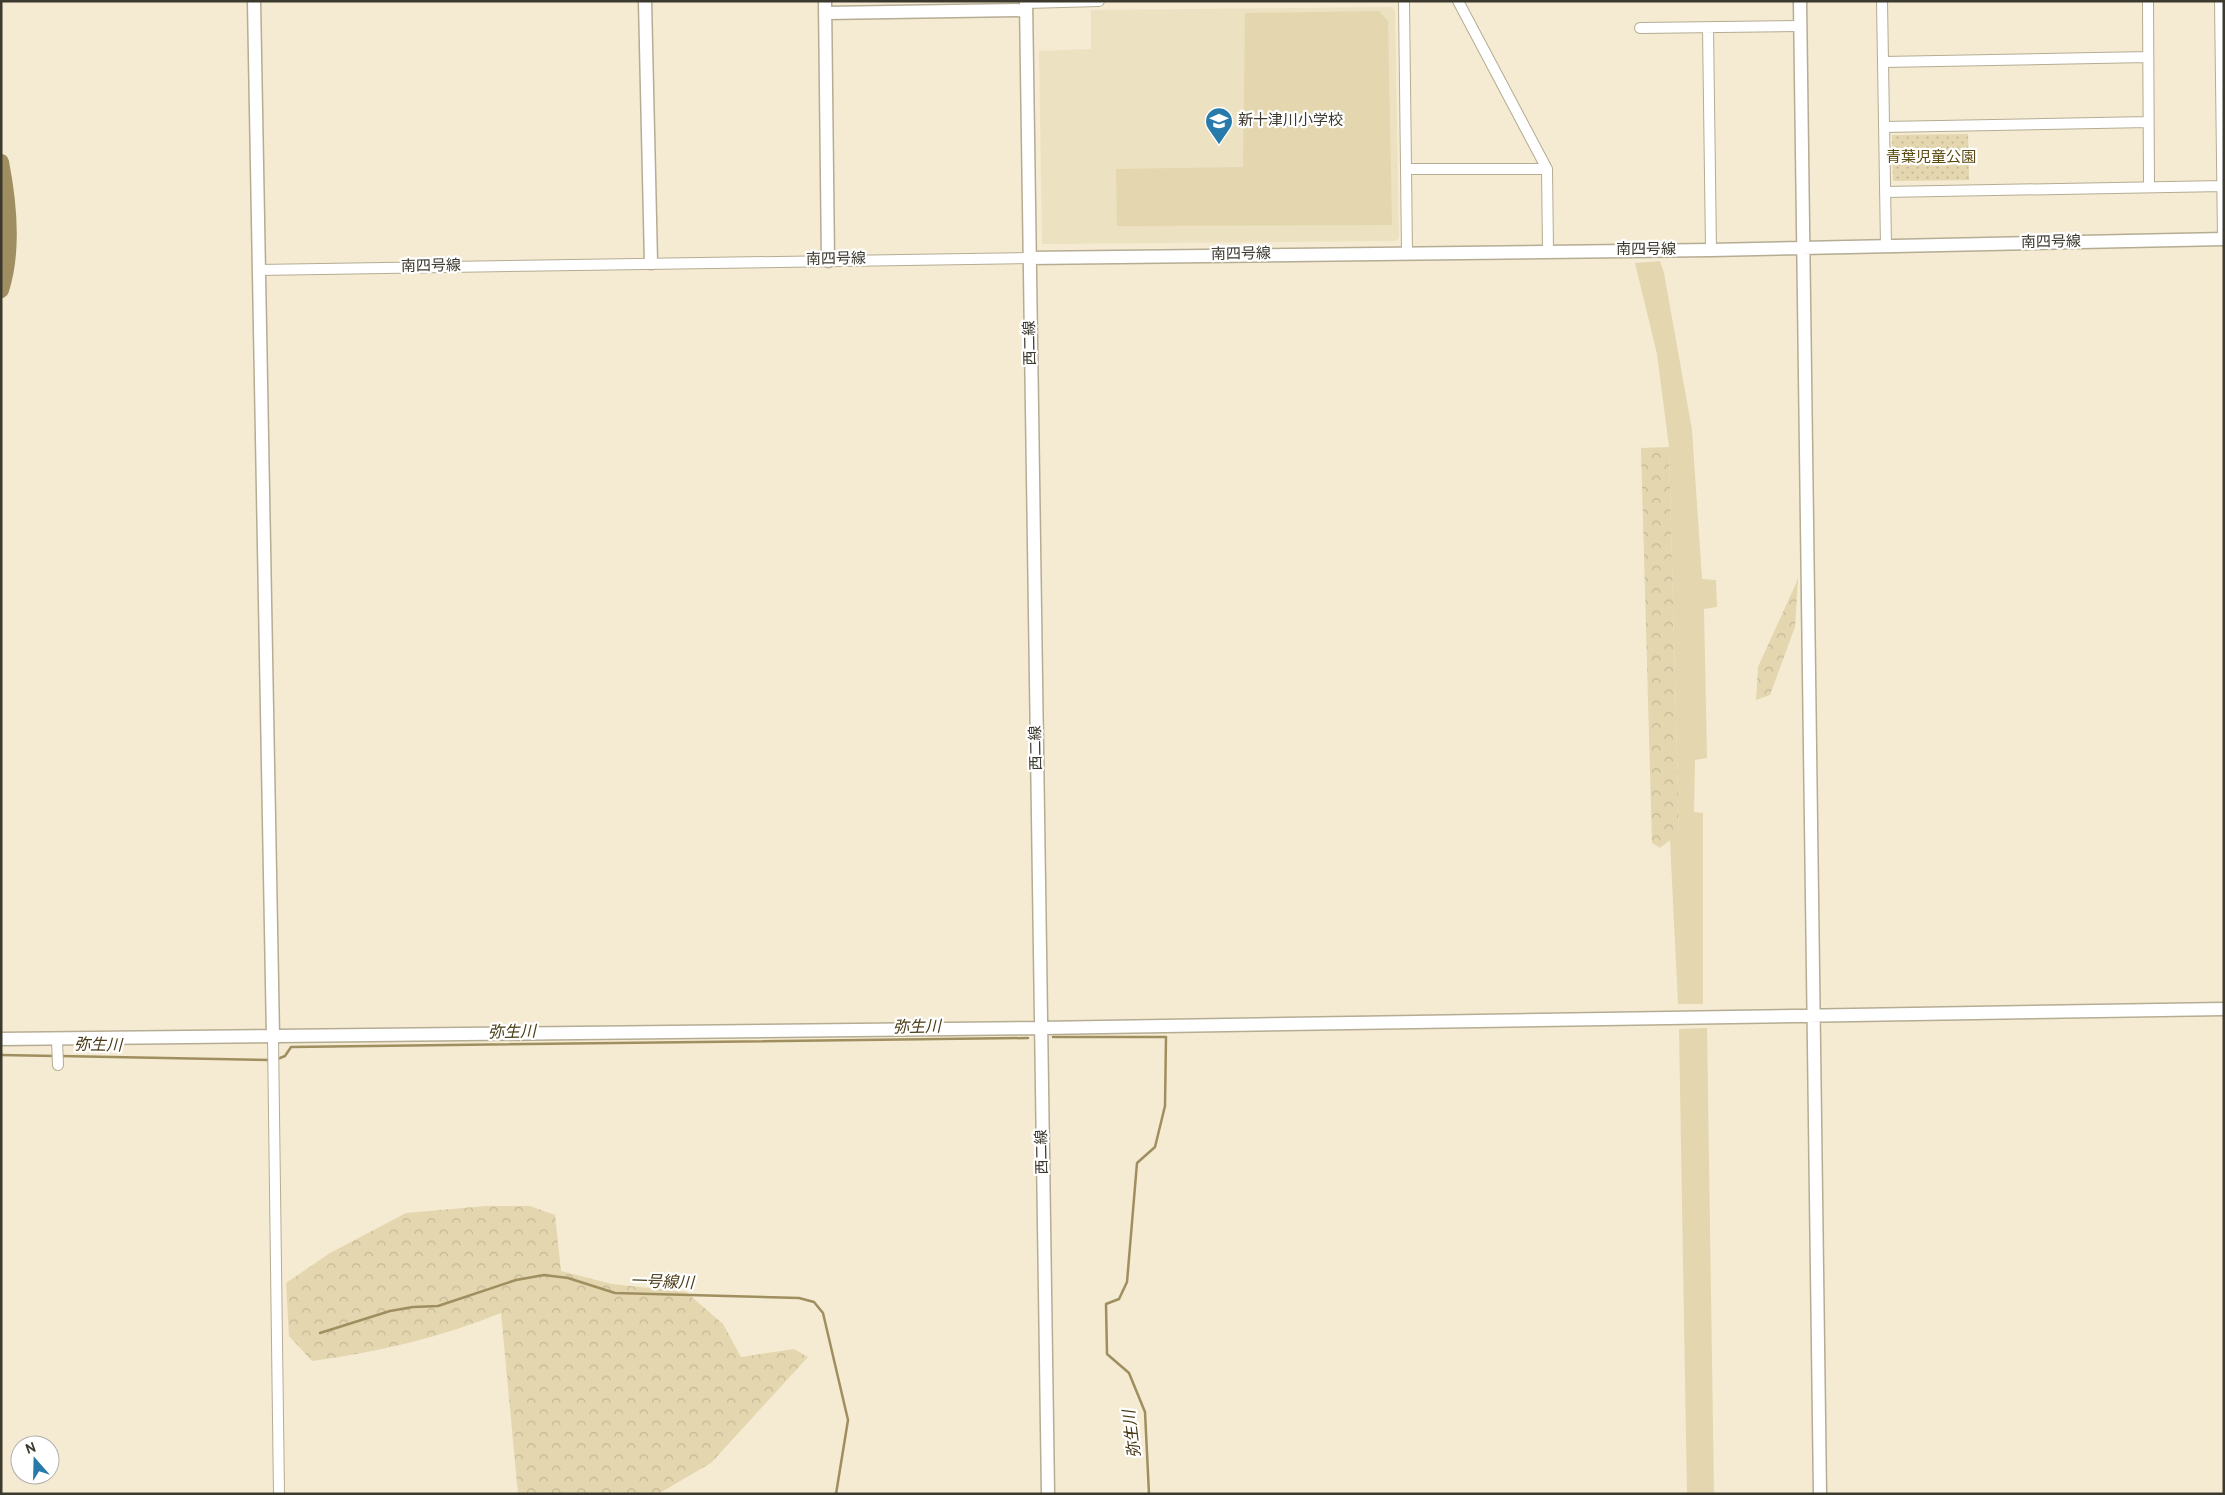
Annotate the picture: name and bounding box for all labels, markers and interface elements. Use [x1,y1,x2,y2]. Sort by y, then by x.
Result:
school or university icon: 新十津川小学校 [1204,106,1234,145]
place label: 新十津川小学校 [1238,112,1343,131]
park label: 青葉児童公園 [1886,149,1976,168]
street label: 南四号線 [2021,233,2081,253]
street label: 南四号線 [1616,241,1676,260]
street label: 南四号線 [1211,245,1271,265]
street label: 南四号線 [806,250,866,270]
street label: 南四号線 [401,257,461,277]
street label: 西二線 [1021,320,1041,366]
street label: 西二線 [1027,725,1047,771]
water label: 弥生川 [893,1018,943,1038]
water label: 弥生川 [488,1023,538,1043]
water label: 弥生川 [74,1036,124,1056]
street label: 西二線 [1033,1129,1053,1175]
water label: 一号線川 [630,1272,696,1294]
water label: 弥生川 [1120,1407,1146,1459]
north arrow [10,1435,60,1485]
text: N [23,1439,39,1459]

